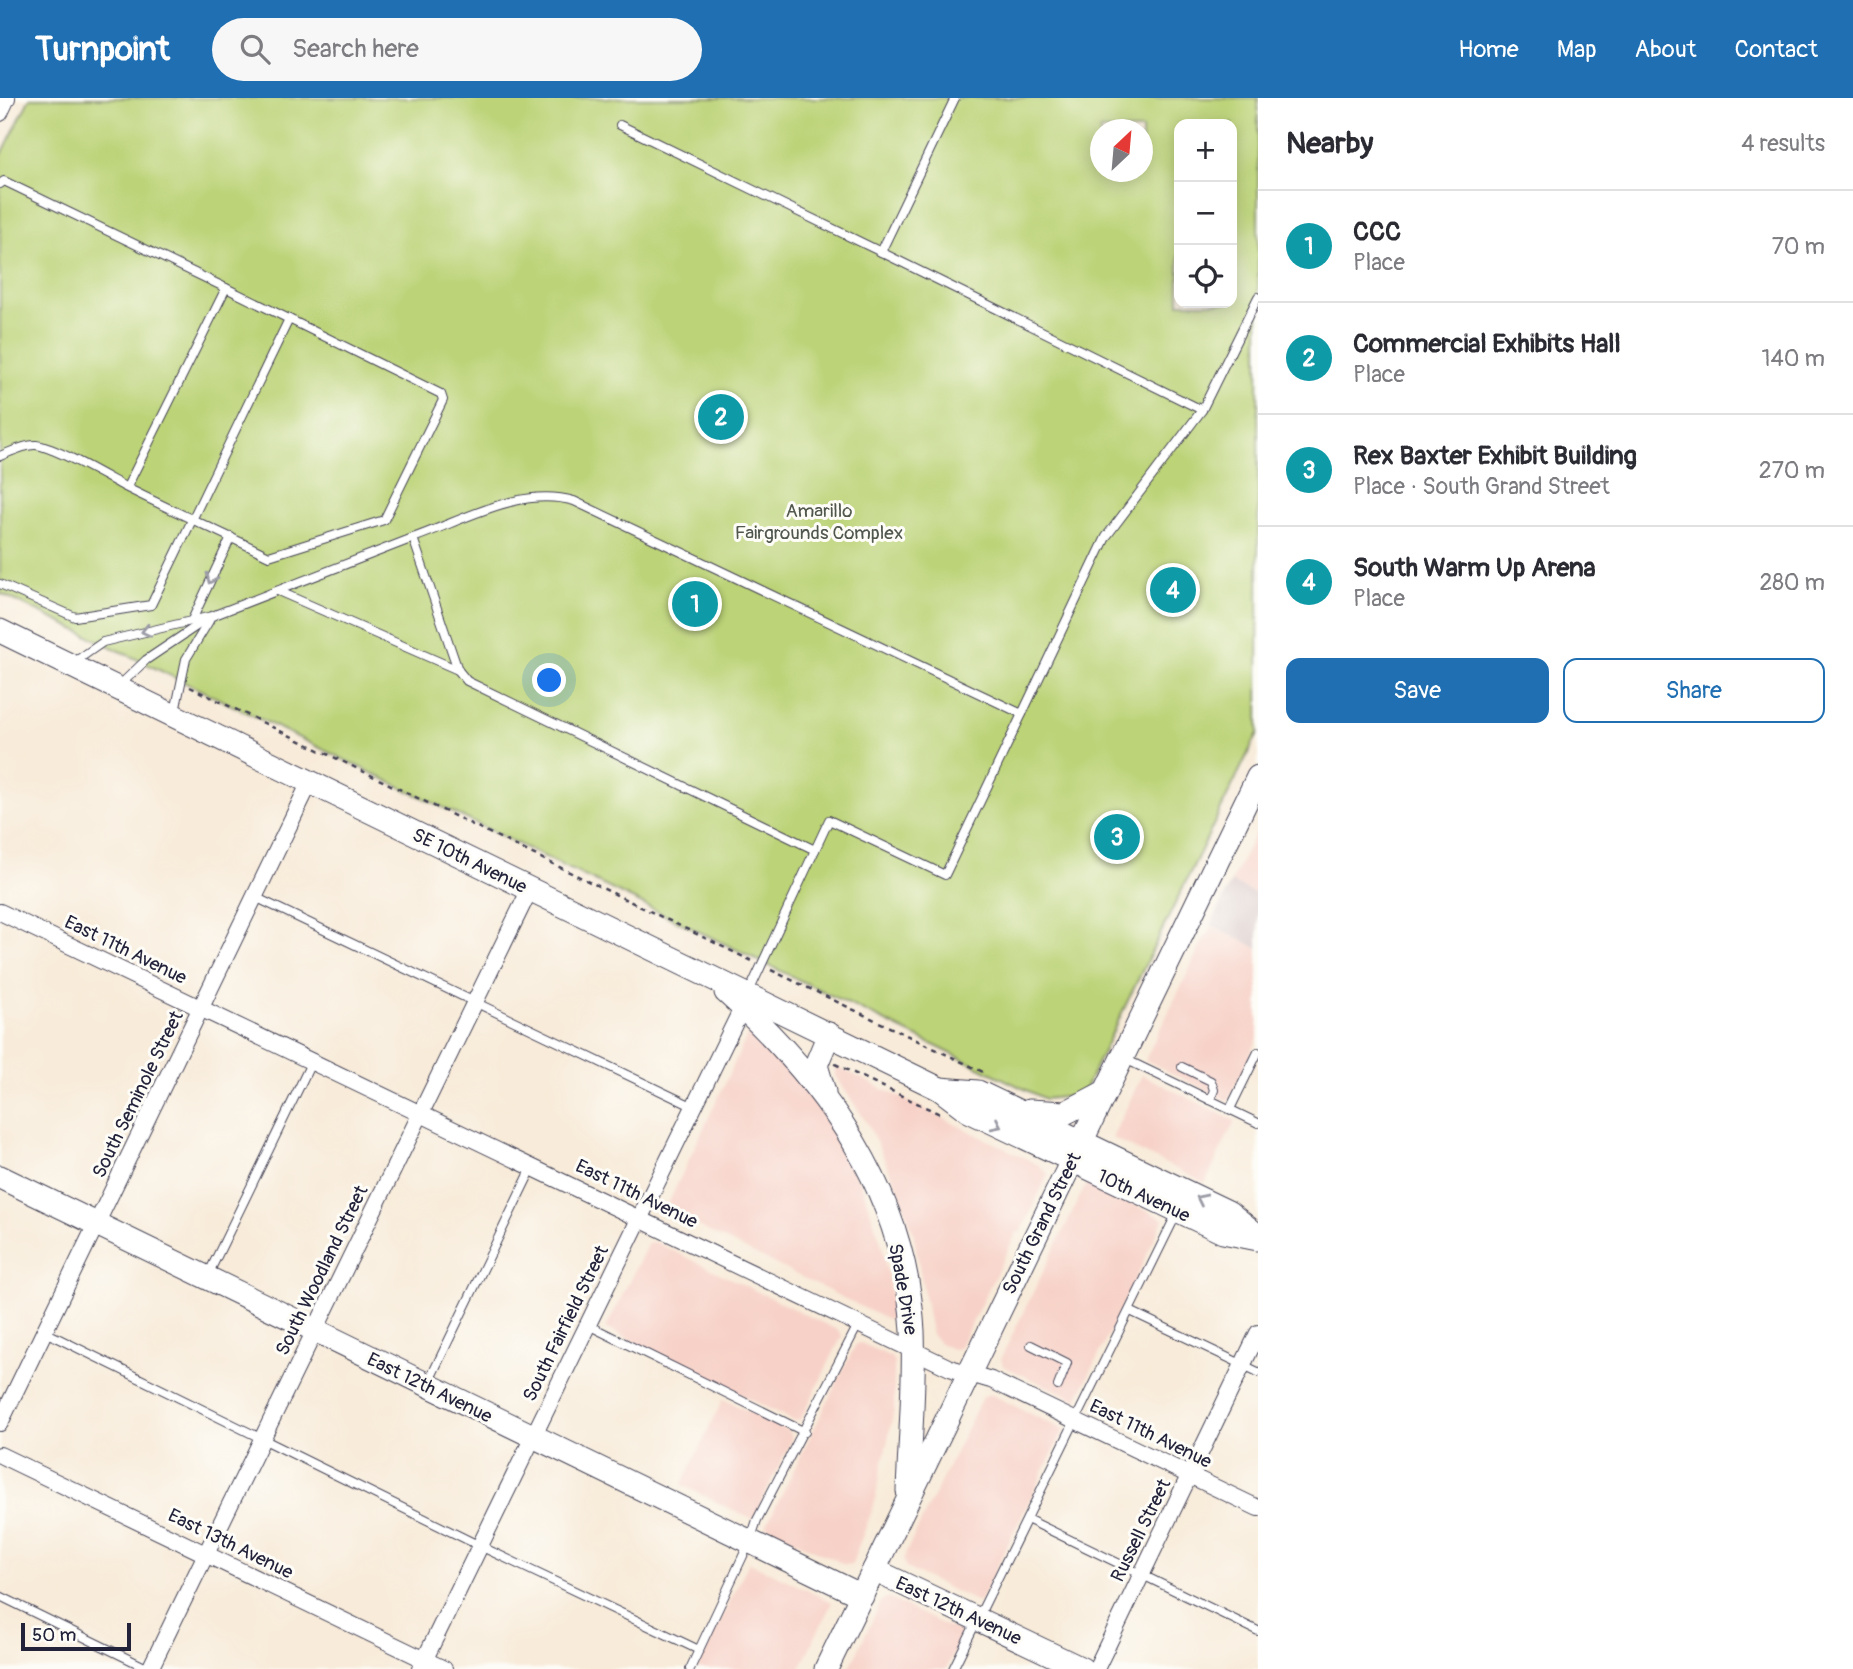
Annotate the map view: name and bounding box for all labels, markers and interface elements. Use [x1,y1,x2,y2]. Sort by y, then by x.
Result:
search box [212,18,702,81]
text: Turnpoint [35,29,170,70]
icon: search [236,30,274,68]
text: Search here [292,33,419,65]
text: Home [1458,35,1519,64]
text: Map [1557,35,1597,64]
text: About [1635,35,1697,64]
text: Contact [1735,35,1818,64]
north arrow [1090,119,1153,182]
map controls [1174,119,1237,308]
button: + [1174,119,1237,182]
text: Nearby [1286,125,1373,162]
text: 4 results [1741,129,1825,158]
button: − [1174,182,1237,245]
text: CCC [1353,216,1401,248]
text: 1 [1305,232,1314,261]
text: 70 m [1772,232,1825,261]
button: locate [1174,245,1237,308]
text: Place [1353,248,1405,277]
text: Commercial Exhibits Hall [1353,328,1621,360]
text: 2 [1303,344,1315,373]
text: 140 m [1762,344,1825,373]
text: Place [1353,360,1405,389]
pin: 2 [698,391,744,443]
text: Rex Baxter Exhibit Building [1353,440,1637,472]
text: 3 [1303,456,1315,485]
text: 270 m [1759,456,1825,485]
text: Place · South Grand Street [1353,472,1610,501]
park label: Amarillo Fairgrounds Complex [735,499,903,545]
text: South Warm Up Arena [1353,552,1596,584]
pin: 4 [1150,564,1196,616]
text: 4 [1302,568,1316,597]
text: 280 m [1759,568,1825,597]
one-way arrow [205,572,219,584]
pin: 1 [672,578,718,630]
text: Place [1353,584,1405,613]
one-way arrow [140,622,152,637]
button: Save [1286,658,1549,723]
button: Share [1563,658,1825,723]
your location [532,663,566,697]
pin: 3 [1094,811,1140,863]
street label: SE 10th Avenue [408,823,531,899]
street label: East 11th Avenue [61,910,191,990]
street label: South Seminole Street [87,1007,189,1182]
one-way arrow [990,1117,1002,1131]
street label: South Grand Street [997,1148,1087,1298]
street label: East 11th Avenue [572,1154,702,1234]
street label: 10th Avenue [1093,1164,1194,1228]
street label: South Woodland Street [270,1181,374,1359]
one-way arrow [1196,1193,1208,1207]
street label: South Fairfield Street [518,1241,614,1405]
street label: Spade Drive [883,1242,923,1337]
street label: East 12th Avenue [363,1347,497,1429]
street label: East 11th Avenue [1086,1394,1216,1474]
street label: Russell Street [1106,1475,1176,1586]
street label: East 13th Avenue [164,1503,298,1585]
street label: East 12th Avenue [892,1571,1026,1651]
scale bar [21,1620,131,1652]
text: 50 m [32,1623,76,1647]

